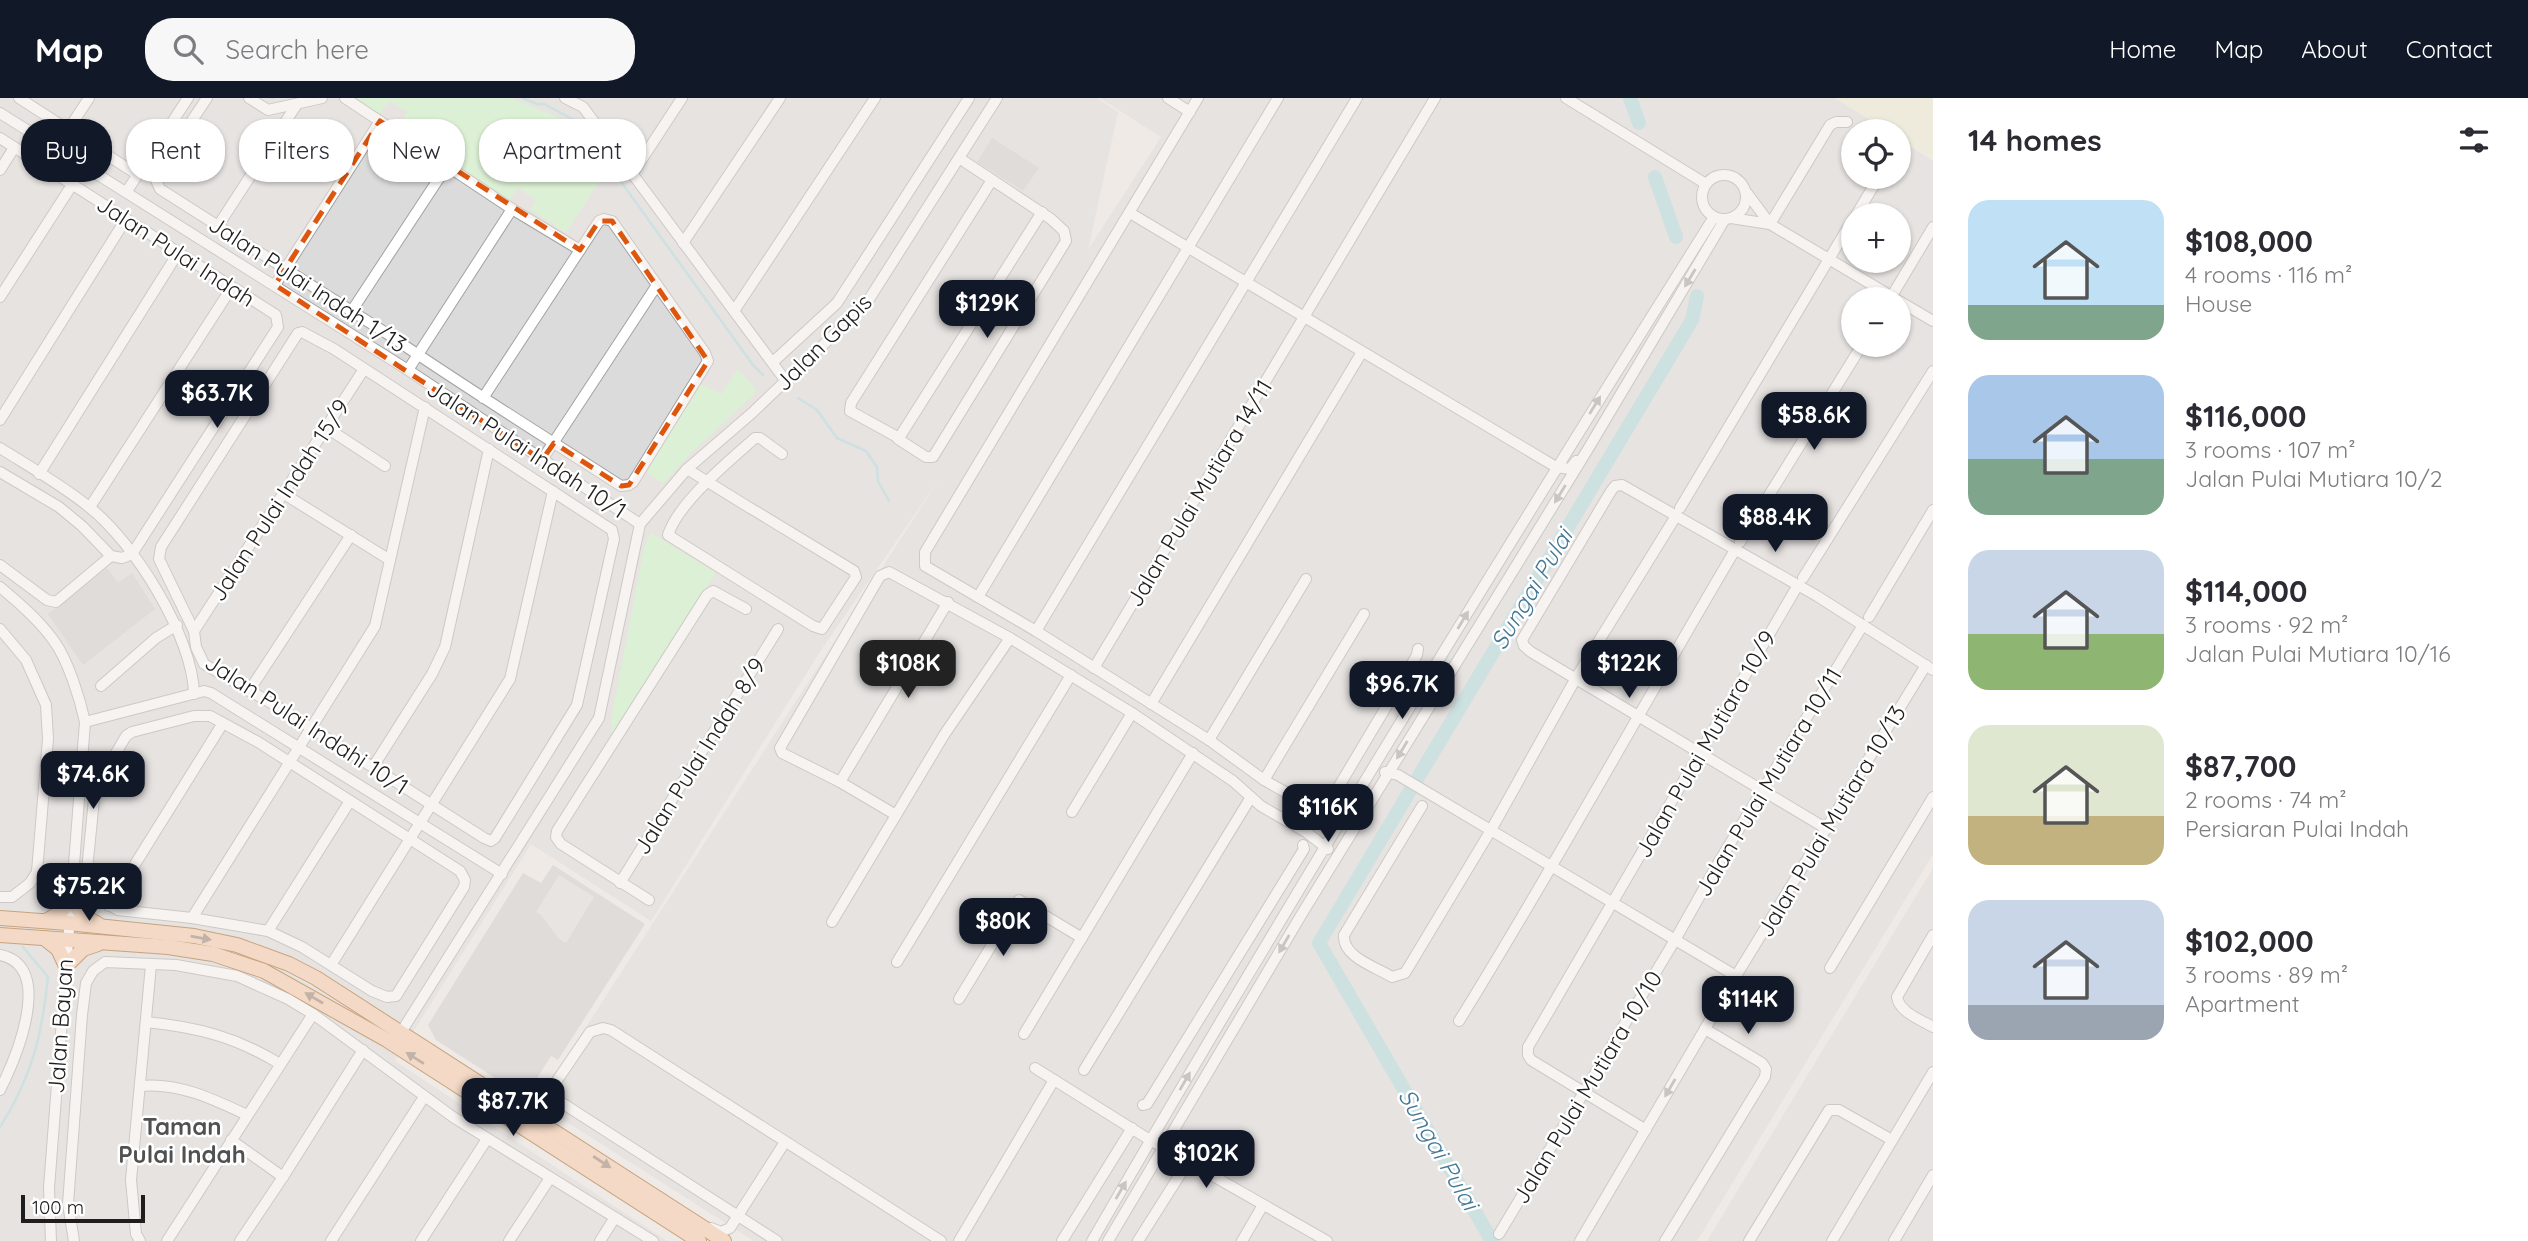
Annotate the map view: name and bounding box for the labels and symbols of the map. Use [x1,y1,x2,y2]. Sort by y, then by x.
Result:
street label: Jalan Pulai Indah [91,189,261,313]
street label: Jalan Pulai Indah 1/13 [204,209,412,359]
one-way arrow [1684,268,1696,287]
pin: $129K [938,280,1036,340]
street label: Jalan Gapis [768,287,878,397]
pin: $63.7K [160,370,274,430]
street label: Jalan Pulai Indah 10/1 [422,374,632,524]
street label: Jalan Pulai Mutiara 14/11 [1120,374,1278,612]
pin: $58.6K [1757,392,1871,452]
street label: Jalan Pulai Indah 15/9 [203,393,355,607]
one-way arrow [1588,396,1601,415]
one-way arrow [1554,484,1567,503]
pin: $88.4K [1718,494,1832,554]
water label: Sungai Pulai [1483,521,1580,655]
one-way arrow [1457,611,1469,630]
street label: Jalan Pulai Mutiara 10/9 [1628,625,1782,863]
pin: $108K [859,640,957,700]
pin: $122K [1580,640,1678,700]
street label: Jalan Pulai Indahi 10/1 [200,647,414,801]
street label: Jalan Pulai Indah 8/9 [627,652,771,860]
pin: $96.7K [1345,662,1459,721]
street label: Jalan Pulai Mutiara 10/11 [1688,662,1848,902]
street label: Jalan Pulai Mutiara 10/13 [1750,700,1912,942]
one-way arrow [1396,740,1409,759]
pin: $74.6K [36,752,150,811]
pin: $116K [1279,784,1377,844]
pin: $75.2K [32,864,146,923]
pin: $80K [962,898,1044,958]
one-way arrow [190,933,212,944]
one-way arrow [1278,935,1290,954]
street label: Jalan Bayan [41,958,79,1094]
street label: Jalan Pulai Mutiara 10/10 [1506,965,1668,1209]
pin: $114K [1699,976,1797,1036]
one-way arrow [304,992,324,1004]
one-way arrow [405,1051,424,1064]
one-way arrow [1179,1071,1191,1090]
one-way arrow [1664,1078,1676,1097]
pin: $87.7K [456,1079,570,1138]
water label: Sungai Pulai [1392,1083,1487,1217]
district label: Taman Pulai Indah [118,1111,246,1169]
pin: $102K [1157,1130,1255,1190]
one-way arrow [593,1155,612,1168]
one-way arrow [1115,1181,1127,1200]
scale bar [21,1192,145,1224]

